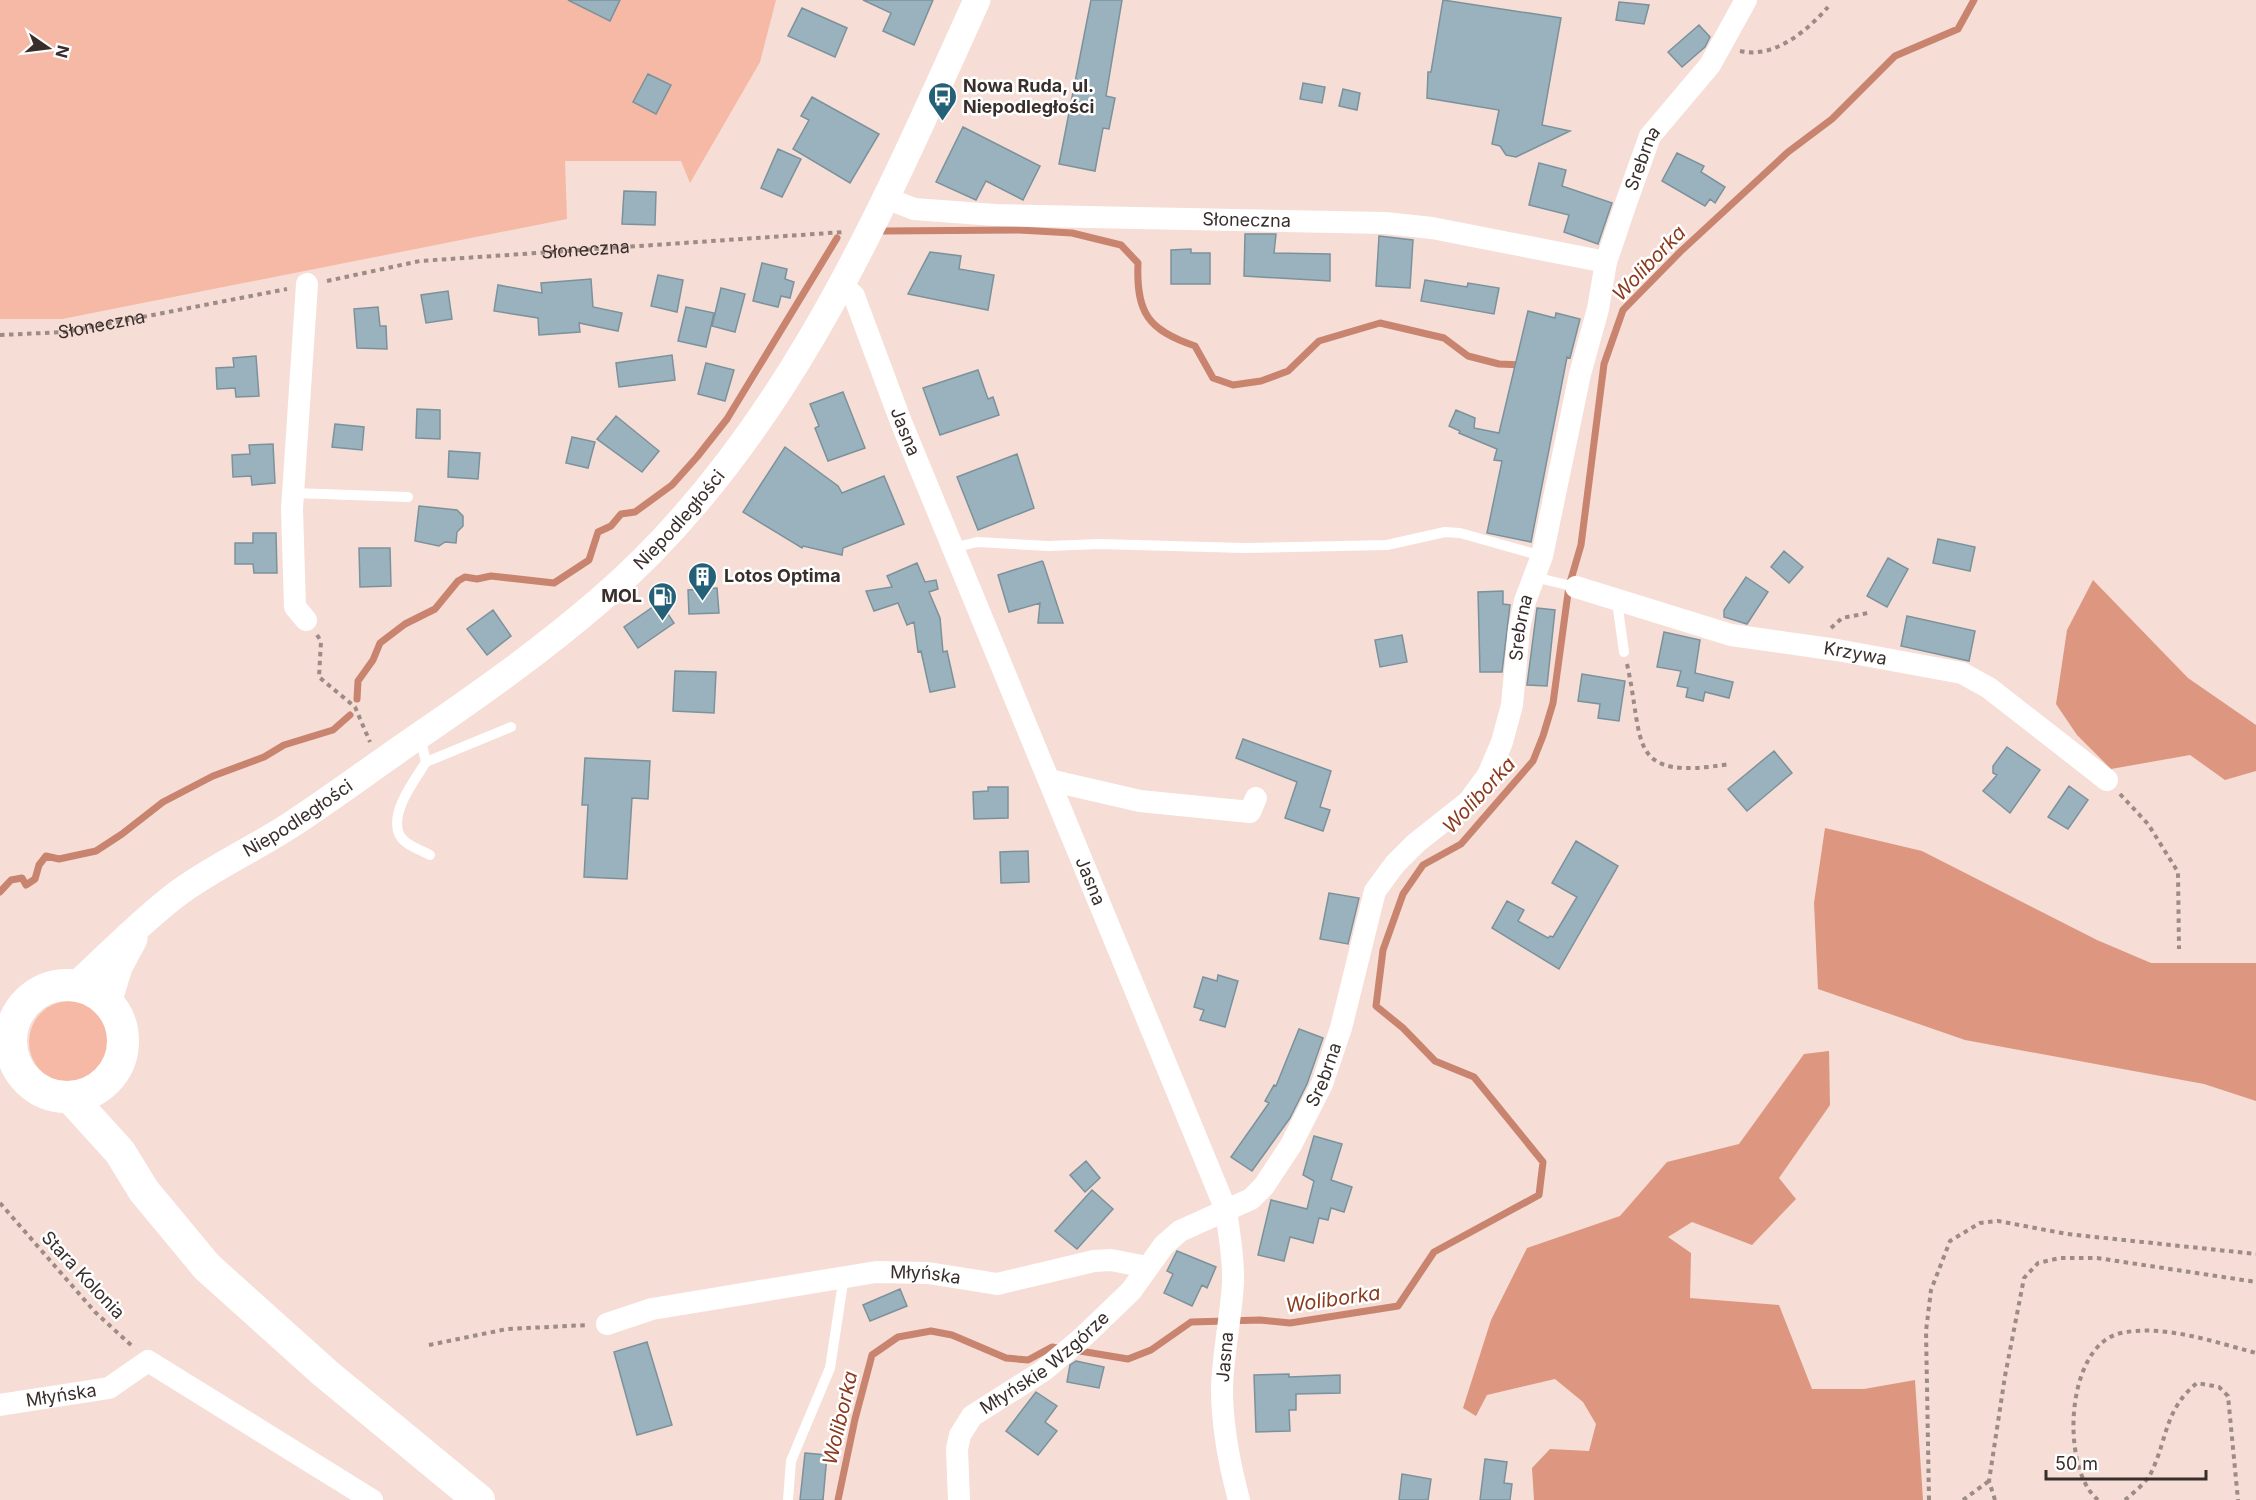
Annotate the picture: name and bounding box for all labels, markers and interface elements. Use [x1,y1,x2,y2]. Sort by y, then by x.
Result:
north arrow [18,18,78,78]
text: N [51,43,74,60]
place label: Nowa Ruda, ul. Niepodległości [963,75,1095,117]
bus stop icon: Nowa Ruda, ul. Niepodległości [926,80,958,122]
street label: Srebrna [1620,121,1664,193]
street label: Słoneczna [1202,208,1291,231]
water label: Woliborka [1607,220,1691,306]
street label: Słoneczna [541,236,630,263]
street label: Słoneczna [57,306,147,342]
street label: Jasna [886,404,925,459]
street label: Niepodległości [629,466,729,574]
building icon: Lotos Optima [687,560,719,602]
place label: Lotos Optima [724,565,841,586]
fuel station icon: MOL [647,580,679,622]
place label: MOL [601,585,642,606]
street label: Srebrna [1505,591,1537,662]
street label: Krzywa [1823,637,1889,669]
water label: Woliborka [1438,752,1520,838]
street label: Niepodległości [239,775,356,861]
street label: Jasna [1071,853,1110,908]
street label: Srebrna [1301,1040,1345,1110]
street label: Stara Kolonia [37,1227,129,1323]
street label: Młyńska [890,1261,962,1288]
water label: Woliborka [1284,1280,1382,1318]
street label: Młyńskie Wzgórze [976,1307,1113,1418]
street label: Jasna [1212,1331,1237,1383]
water label: Woliborka [818,1369,862,1467]
street label: Młyńska [24,1379,98,1411]
scale bar [2046,1443,2206,1481]
text: 50 m [2055,1453,2098,1474]

